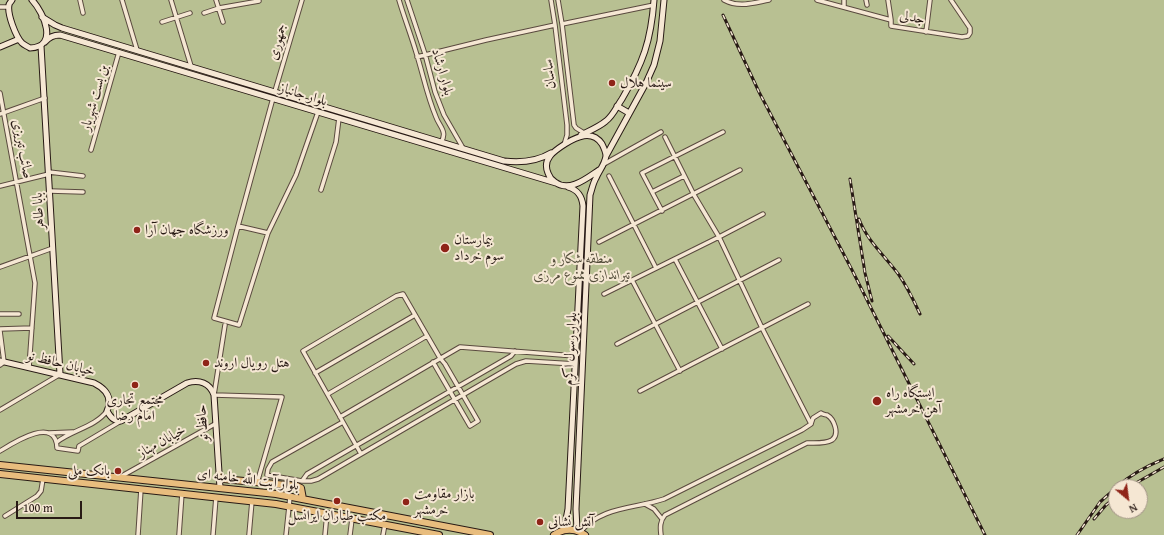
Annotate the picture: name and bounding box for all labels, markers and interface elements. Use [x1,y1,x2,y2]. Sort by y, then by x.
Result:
street label: جدلی [898,8,926,28]
street label: جمهوری [265,22,291,62]
street label: بلوار ارشاد [427,46,457,98]
street label: ساسان [540,58,560,90]
street label: بن بست شهریار [78,63,112,133]
place label: سینما هلال [620,75,672,91]
marker: سینما هلال [607,78,617,88]
street label: بلوار جانباز [277,80,329,110]
street label: صائب تبریزی [8,118,36,180]
street label: بابا طاهر [30,192,48,230]
place label: ورزشگاه جهان آرا [145,222,229,238]
marker: ورزشگاه جهان آرا [132,225,142,235]
place label: بیمارستان سوم خرداد [454,232,504,264]
marker: بیمارستان سوم خرداد [439,242,451,254]
park label: منطقه شکار و تیراندازی ممنوع مرزی [533,251,631,284]
street label: بلوار رسول اکرم [561,312,581,386]
street label: خیابان حافظ نو [25,347,97,381]
place label: هتل رویال اروند [214,355,289,371]
marker: هتل رویال اروند [201,358,211,368]
marker: مجتمع تجاری امام رضا [130,380,140,390]
place label: ایستگاه راه آهن خرمشهر [886,385,941,418]
place label: مجتمع تجاری امام رضا [107,392,163,424]
marker: ایستگاه راه آهن خرمشهر [871,395,883,407]
street label: حافظ نو [193,404,213,442]
street label: خیابان مهناز [135,422,189,462]
place label: بانک ملی [68,463,110,479]
street label: بلوار آیت الله خامنه ای [196,465,300,495]
marker: بانک ملی [113,466,123,476]
north arrow [1108,479,1148,519]
place label: بازار مقاومت خرمشهر [414,486,475,518]
scale bar [18,493,84,519]
marker: مكتب طياران ايرانسل [332,496,342,506]
marker: بازار مقاومت خرمشهر [401,497,411,507]
text: 100 m [23,499,53,516]
text: N [1126,500,1140,517]
place label: مكتب طياران ايرانسل [288,508,386,524]
place label: آتش نشانی [548,514,594,530]
marker: آتش نشانی [535,517,545,527]

